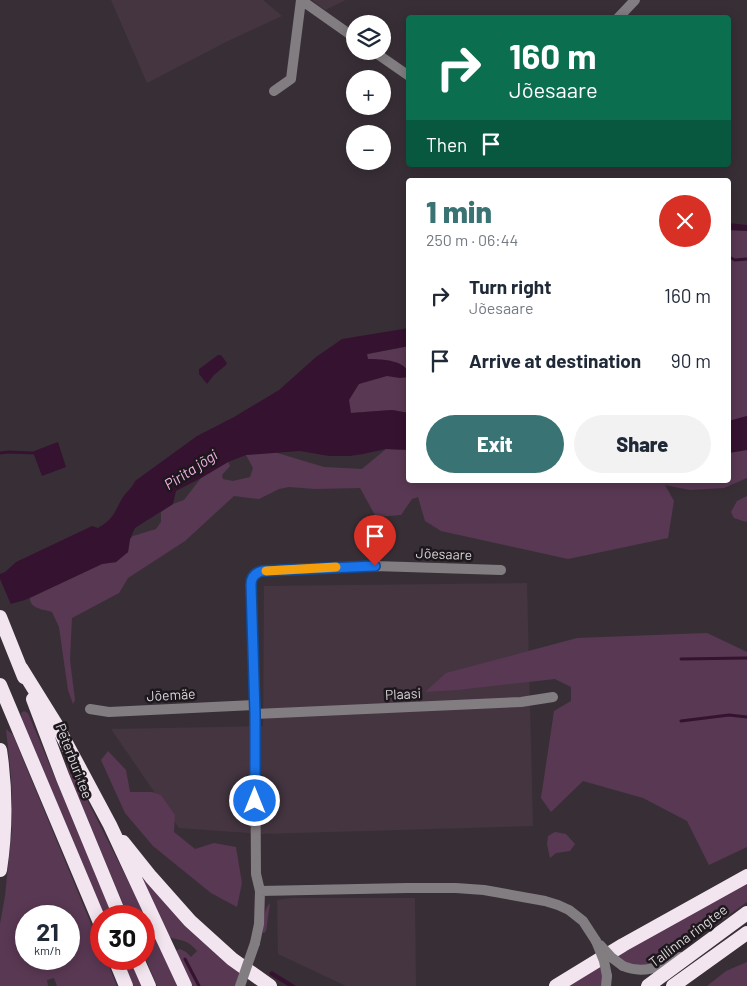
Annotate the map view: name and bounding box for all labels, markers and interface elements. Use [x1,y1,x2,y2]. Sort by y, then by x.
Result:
map controls [346,15,391,170]
button: layers [346,15,391,60]
text: 160 m [509,34,596,76]
icon: right [426,35,491,100]
button: + [346,70,391,115]
text: Jõesaare [509,76,598,102]
button: − [346,125,391,170]
icon: arrive [477,130,505,158]
text: Then [426,133,467,156]
text: 1 min [426,193,492,229]
button: close [659,195,711,247]
text: 250 m · 06:44 [426,230,518,249]
text: Turn right [469,275,551,298]
icon: right [426,282,454,310]
text: 160 m [664,284,711,307]
text: Jõesaare [469,298,534,317]
icon: arrive [426,347,454,375]
text: Arrive at destination [469,349,641,372]
text: 90 m [671,349,711,372]
button: Exit [426,415,564,473]
button: Share [574,415,711,473]
water label: Pirita jõgi [160,445,221,493]
pin [354,515,396,566]
icon: arrive [361,522,389,550]
street label: Jõesaare [416,544,473,563]
street label: Plaasi [384,684,421,703]
street label: Jõemäe [146,685,196,704]
street label: Peterburi tee [52,721,97,801]
position arrow [228,774,280,826]
street label: Tallinna ringtee [645,901,730,971]
speed limit sign: 30 [90,905,155,970]
text: 21 [36,916,59,946]
text: km/h [34,943,61,957]

